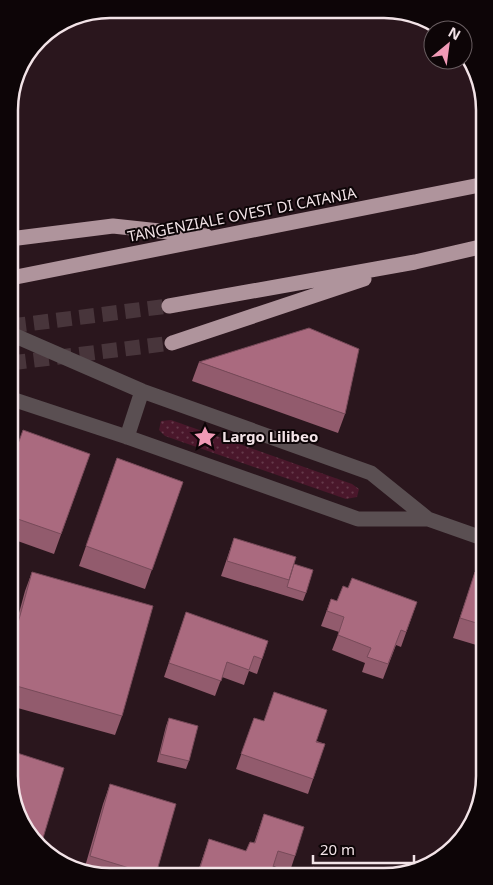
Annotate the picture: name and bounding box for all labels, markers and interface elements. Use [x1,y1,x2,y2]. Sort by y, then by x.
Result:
north arrow [423,20,473,70]
text: N [445,22,464,44]
street label: TANGENZIALE OVEST DI CATANIA [126,182,358,246]
place icon: Largo Lilibeo [192,424,218,450]
place label: Largo Lilibeo [222,426,318,446]
scale bar [313,832,414,864]
text: 20 m [320,839,355,859]

